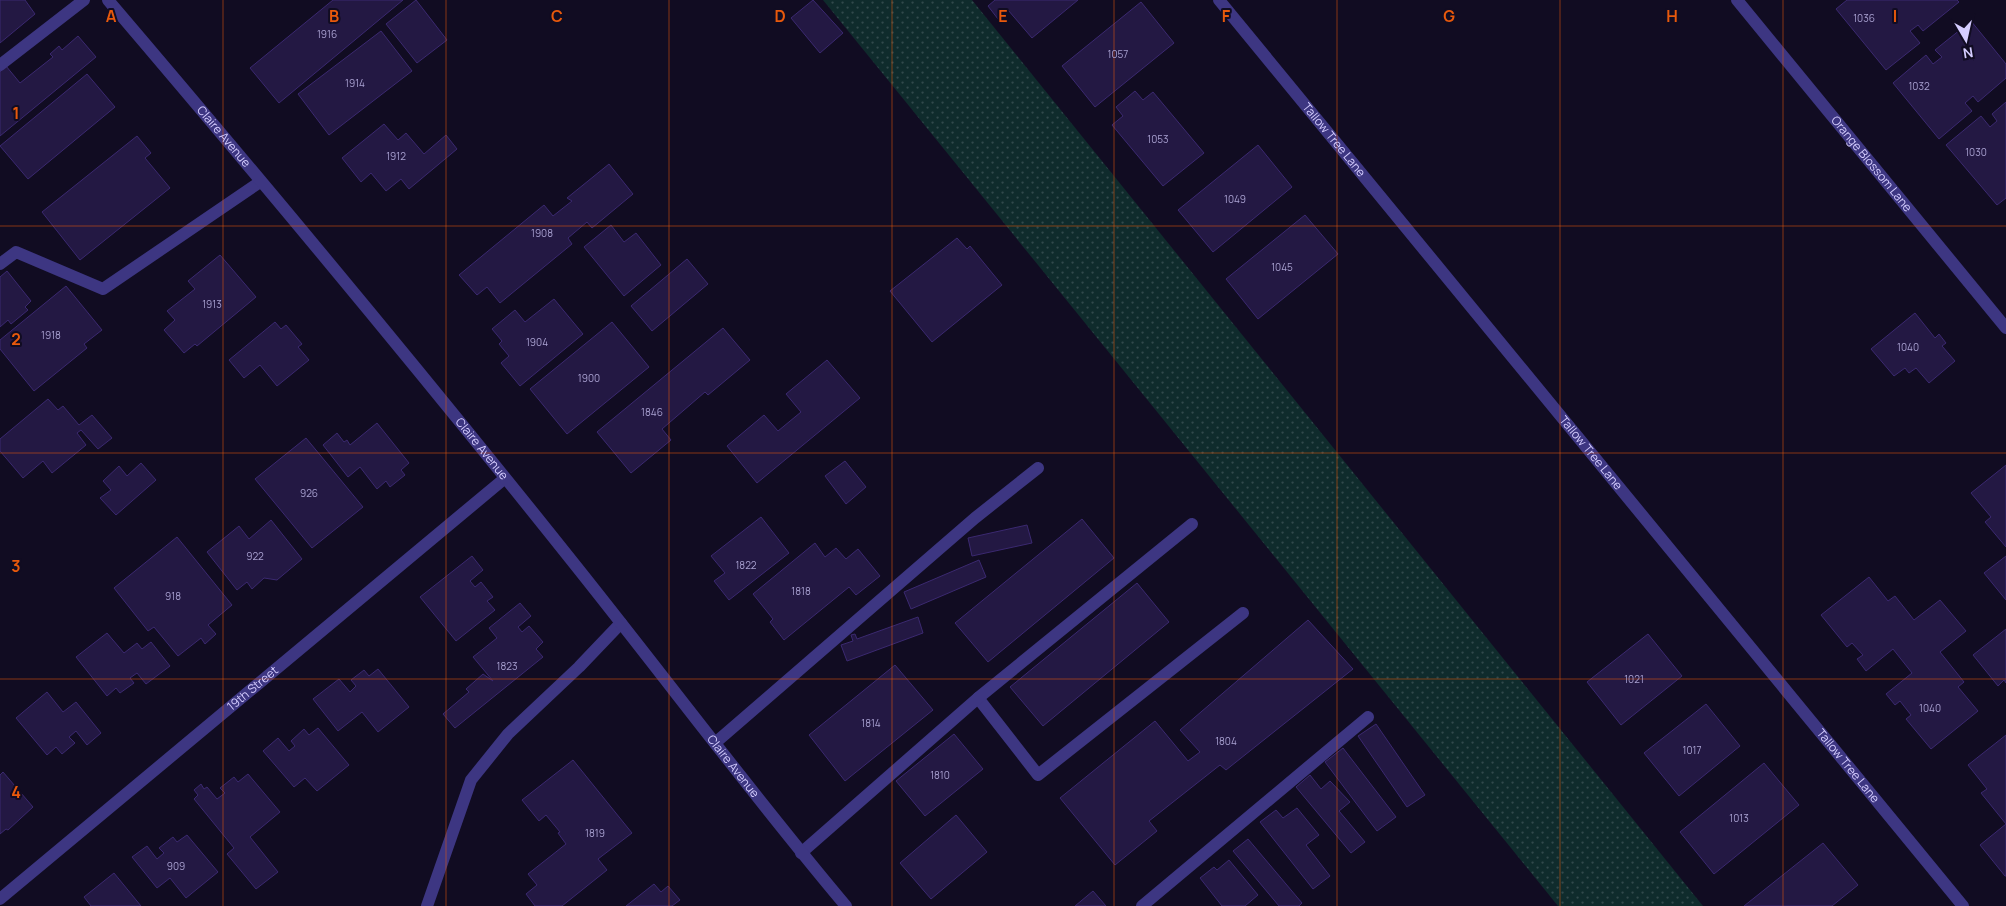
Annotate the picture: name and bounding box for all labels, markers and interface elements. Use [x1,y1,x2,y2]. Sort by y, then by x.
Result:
text: A [106,5,117,27]
text: B [329,5,339,27]
text: C [551,5,563,27]
text: D [774,5,786,27]
text: E [998,5,1008,27]
text: F [1222,5,1231,27]
text: G [1443,5,1455,27]
text: H [1666,5,1678,27]
text: I [1893,5,1897,27]
house number: 1036 [1853,11,1875,25]
north arrow [1941,15,1991,65]
house number: 1916 [317,27,337,41]
text: N [1962,43,1975,64]
house number: 1057 [1108,47,1128,61]
house number: 1914 [345,76,365,90]
house number: 1032 [1908,79,1930,93]
street label: Tallow Tree Lane [1299,99,1370,180]
text: 1 [12,102,20,124]
street label: Claire Avenue [193,102,255,171]
street label: Orange Blossom Lane [1827,112,1916,215]
house number: 1053 [1147,132,1169,146]
house number: 1030 [1965,145,1987,159]
house number: 1912 [386,149,406,163]
house number: 1049 [1224,192,1246,206]
house number: 1908 [531,226,553,240]
house number: 1045 [1271,260,1293,274]
house number: 1913 [202,297,222,311]
text: 2 [11,328,21,350]
house number: 1918 [41,328,61,342]
house number: 1904 [526,335,548,349]
house number: 1040 [1897,340,1919,354]
house number: 1900 [578,371,600,385]
house number: 1846 [641,405,663,419]
street label: Tallow Tree Lane [1556,412,1627,493]
street label: Claire Avenue [452,414,513,483]
house number: 926 [300,486,318,500]
house number: 922 [246,549,264,563]
text: 3 [11,555,21,577]
house number: 1822 [735,558,757,572]
house number: 1818 [791,584,811,598]
house number: 918 [165,589,181,603]
house number: 1823 [497,659,517,673]
street label: 19th Street [223,662,282,714]
house number: 1021 [1624,672,1644,686]
house number: 1040 [1919,701,1941,715]
house number: 1814 [861,716,881,730]
street label: Tallow Tree Lane [1813,725,1884,806]
street label: Claire Avenue [703,731,763,801]
house number: 1804 [1215,734,1237,748]
house number: 1017 [1683,743,1701,757]
house number: 1810 [930,768,950,782]
text: 4 [11,781,21,803]
house number: 1013 [1729,811,1749,825]
house number: 1819 [585,826,605,840]
house number: 909 [167,859,185,873]

